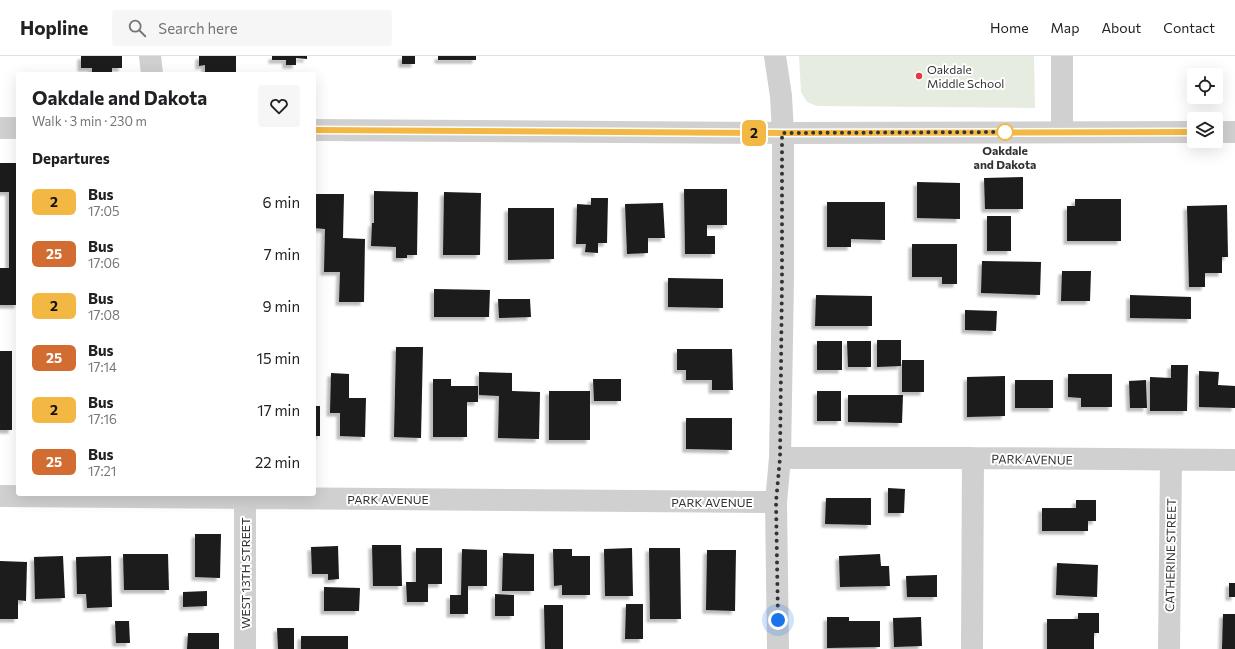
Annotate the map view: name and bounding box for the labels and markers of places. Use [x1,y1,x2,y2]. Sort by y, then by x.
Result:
place label: Oakdale Middle School [927,62,1004,90]
marker: Oakdale Middle School [914,71,924,81]
marker: Oakdale and Dakota [996,123,1014,141]
place label: Oakdale and Dakota [974,143,1036,171]

